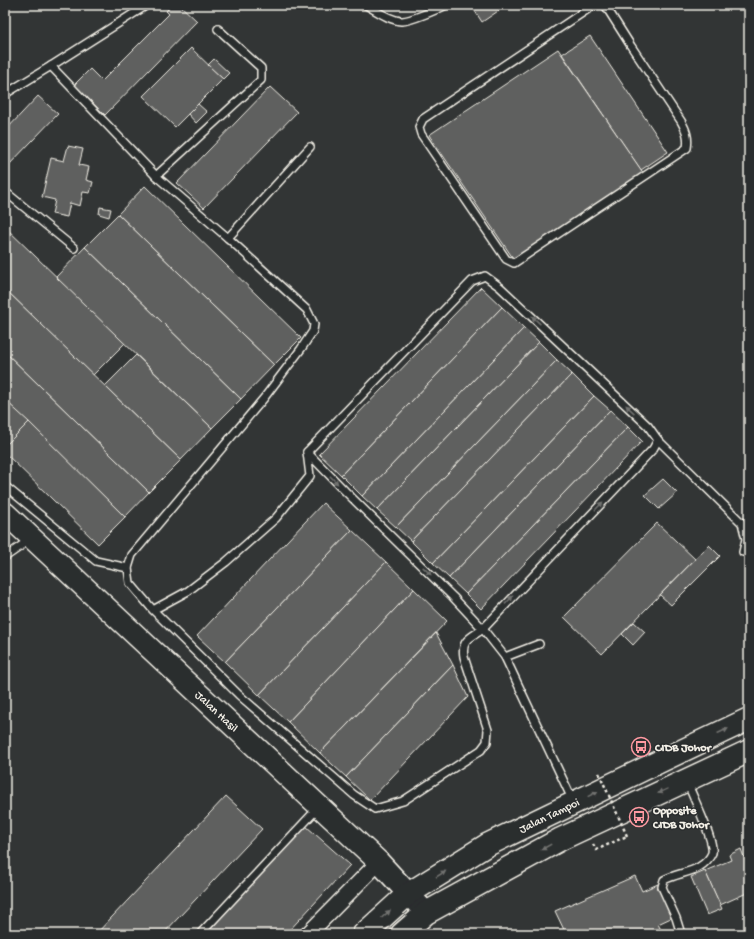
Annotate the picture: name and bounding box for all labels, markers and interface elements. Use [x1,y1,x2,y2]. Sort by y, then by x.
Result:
one-way arrow [531,315,541,325]
one-way arrow [625,405,635,414]
one-way arrow [330,475,339,485]
one-way arrow [594,501,603,510]
one-way arrow [422,567,432,576]
one-way arrow [505,595,514,605]
street label: Jalan Hasil [191,689,240,736]
one-way arrow [717,728,729,734]
bus stop icon: CIDB Johor [630,736,652,758]
place label: CIDB Johor [654,742,712,756]
one-way arrow [657,788,669,794]
one-way arrow [588,790,599,797]
street label: Jalan Tampoi [517,796,583,837]
place label: Opposite CIDB Johor [652,805,710,833]
bus stop icon: Opposite CIDB Johor [628,806,650,828]
one-way arrow [540,844,552,851]
one-way arrow [435,870,447,877]
one-way arrow [381,909,391,919]

